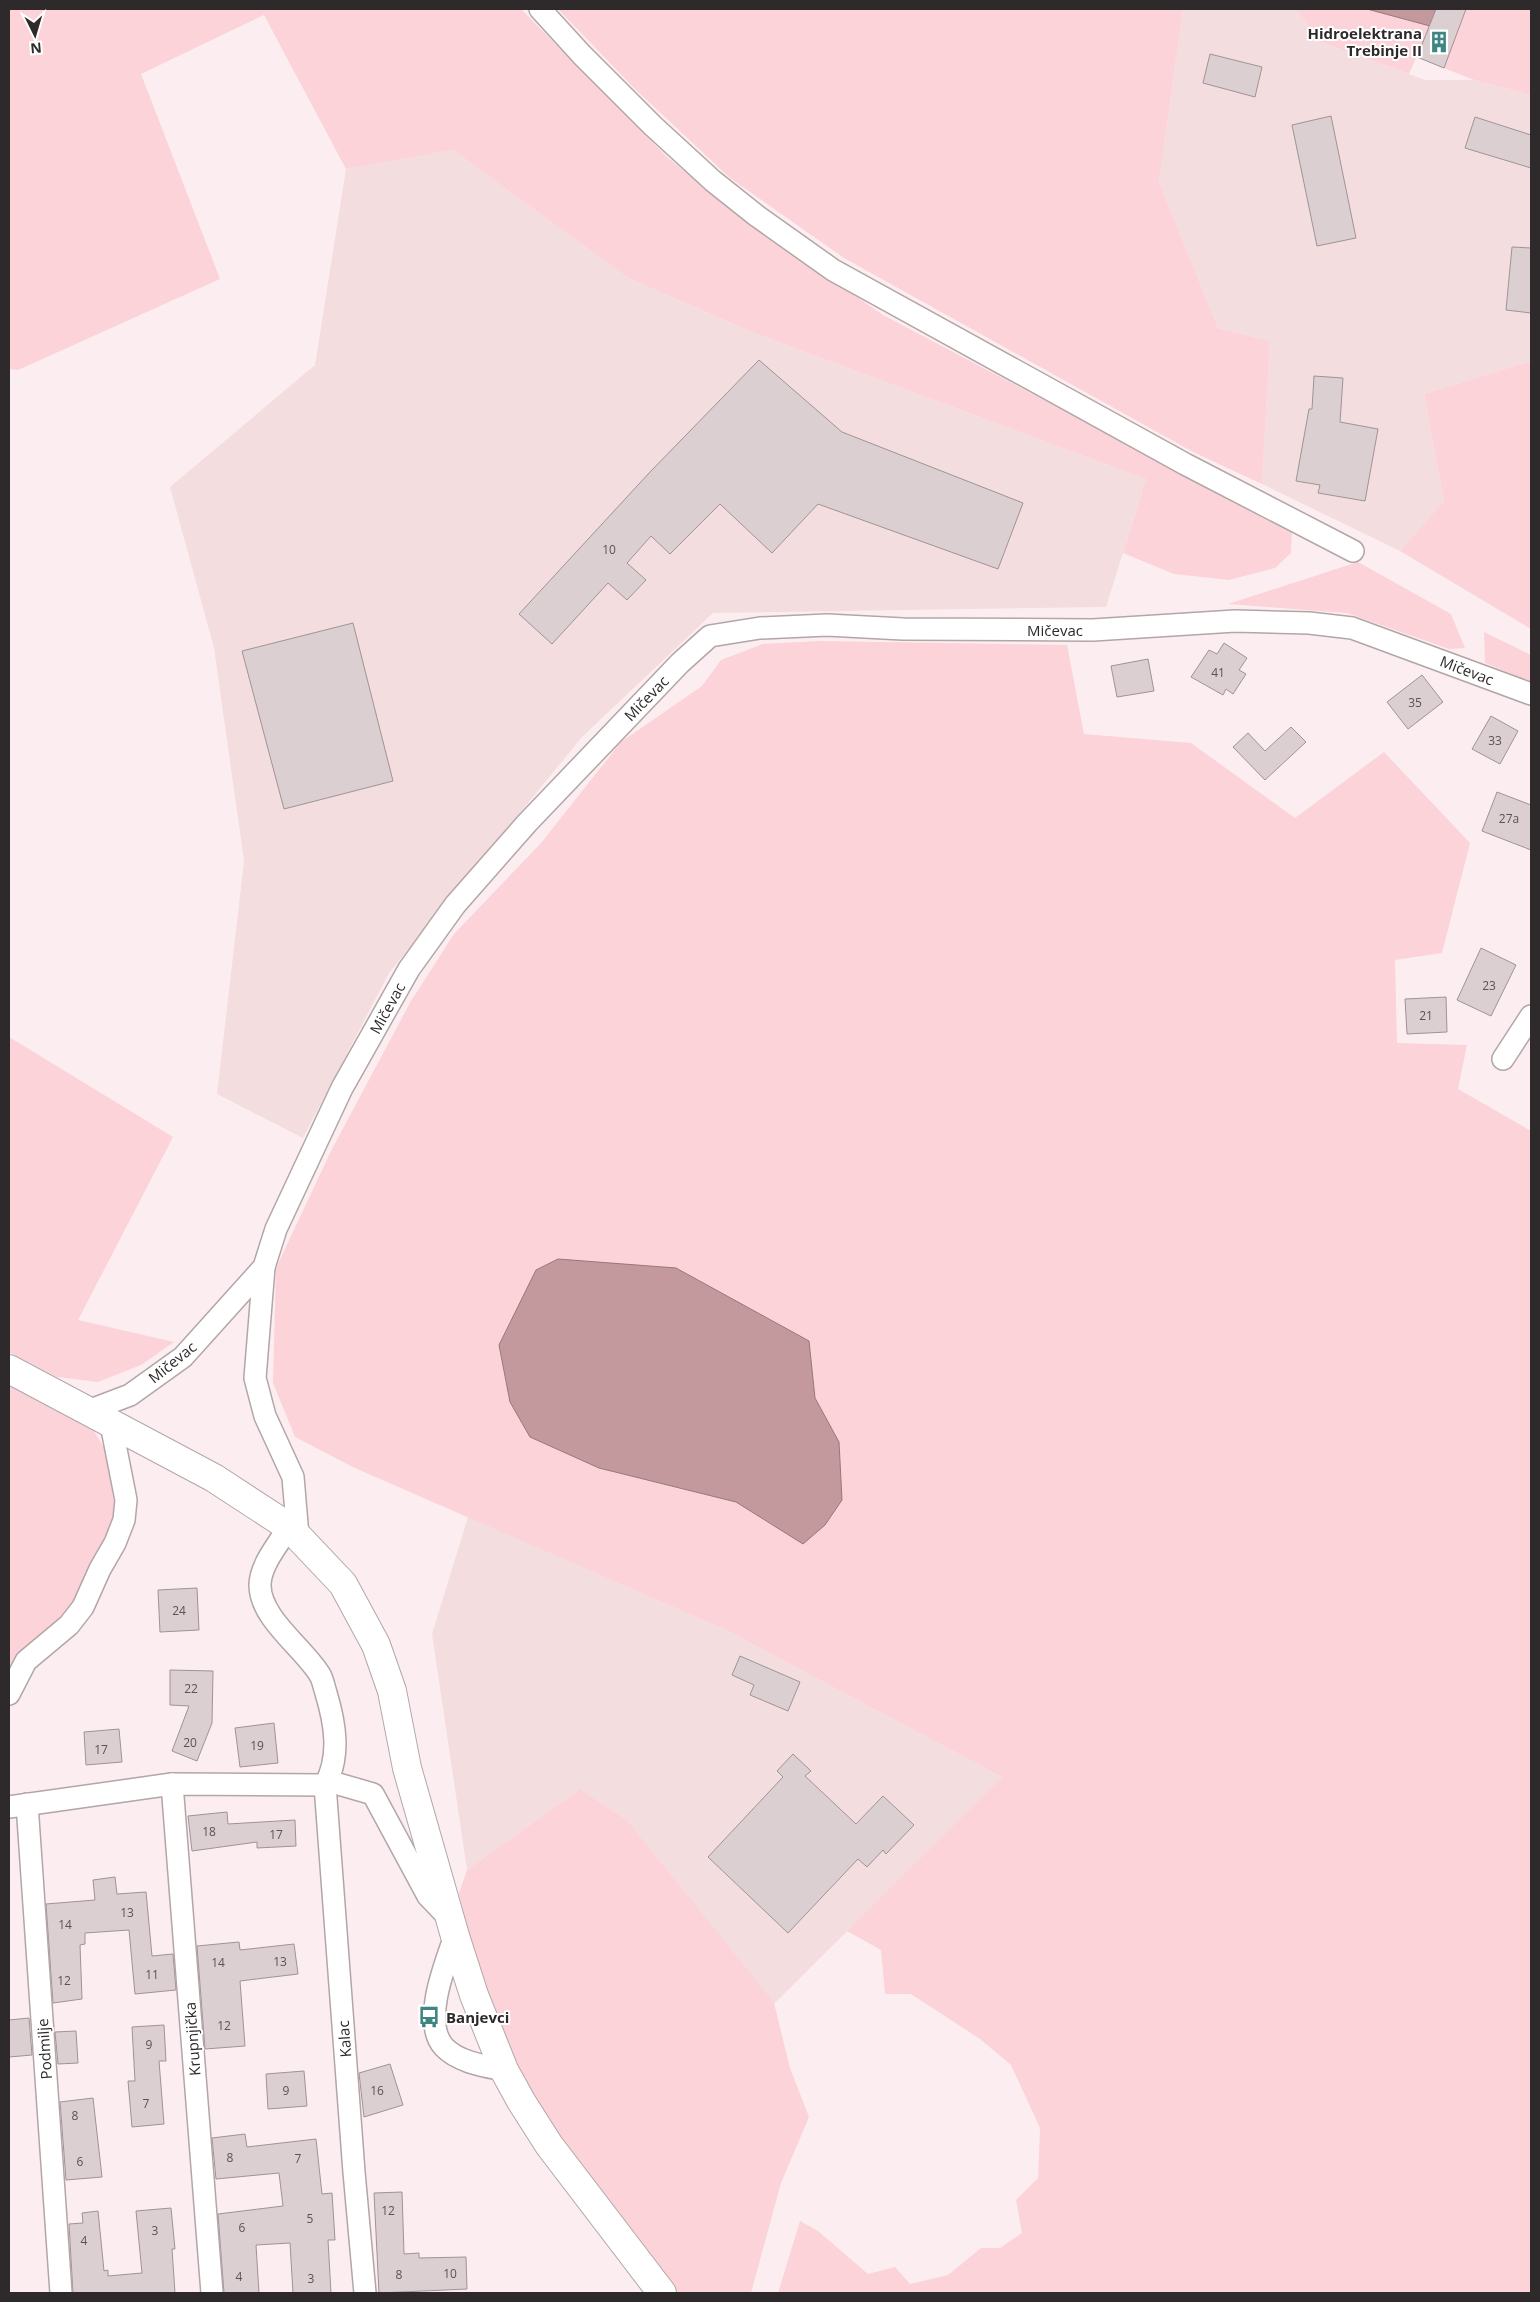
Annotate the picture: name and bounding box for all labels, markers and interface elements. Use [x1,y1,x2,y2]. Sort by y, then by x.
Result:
north arrow [10,10,60,60]
place label: Hidroelektrana Trebinje II [1307,23,1422,60]
building icon: Hidroelektrana Trebinje II [1426,29,1452,55]
text: N [30,38,43,58]
house number: 10 [602,541,616,558]
street label: Mičevac [1027,620,1083,640]
street label: Mičevac [1437,651,1497,689]
house number: 41 [1211,664,1225,681]
street label: Mičevac [619,671,673,725]
house number: 35 [1408,694,1422,711]
house number: 33 [1488,732,1502,749]
house number: 27a [1499,810,1519,827]
house number: 23 [1482,977,1496,994]
street label: Mičevac [365,979,409,1037]
house number: 21 [1419,1007,1433,1024]
street label: Mičevac [144,1337,200,1387]
house number: 24 [172,1602,186,1619]
house number: 22 [184,1680,198,1697]
house number: 20 [183,1734,197,1751]
house number: 19 [250,1737,264,1754]
house number: 17 [94,1741,108,1758]
house number: 18 [202,1823,216,1840]
house number: 17 [269,1826,283,1843]
house number: 13 [120,1904,134,1921]
house number: 14 [58,1916,72,1933]
house number: 13 [273,1953,287,1970]
house number: 14 [211,1954,225,1971]
house number: 11 [145,1966,159,1983]
house number: 12 [57,1972,71,1989]
street label: Krupnjička [179,2001,205,2077]
bus stop icon: Banjevci [416,2004,442,2030]
place label: Banjevci [446,2007,509,2027]
house number: 12 [217,2017,231,2034]
street label: Podmilje [32,2018,56,2080]
street label: Kalac [333,2020,355,2058]
house number: 9 [146,2036,153,2053]
house number: 9 [283,2082,290,2099]
house number: 16 [370,2082,384,2099]
house number: 7 [143,2095,150,2112]
house number: 8 [72,2107,79,2124]
house number: 8 [227,2149,234,2166]
house number: 7 [295,2150,302,2167]
house number: 6 [77,2153,84,2170]
house number: 12 [381,2202,395,2219]
house number: 5 [307,2210,314,2227]
house number: 6 [239,2219,246,2236]
house number: 3 [152,2222,159,2239]
house number: 4 [81,2232,88,2249]
house number: 10 [443,2265,457,2282]
house number: 8 [396,2266,403,2283]
house number: 4 [236,2268,243,2285]
house number: 3 [308,2270,315,2287]

